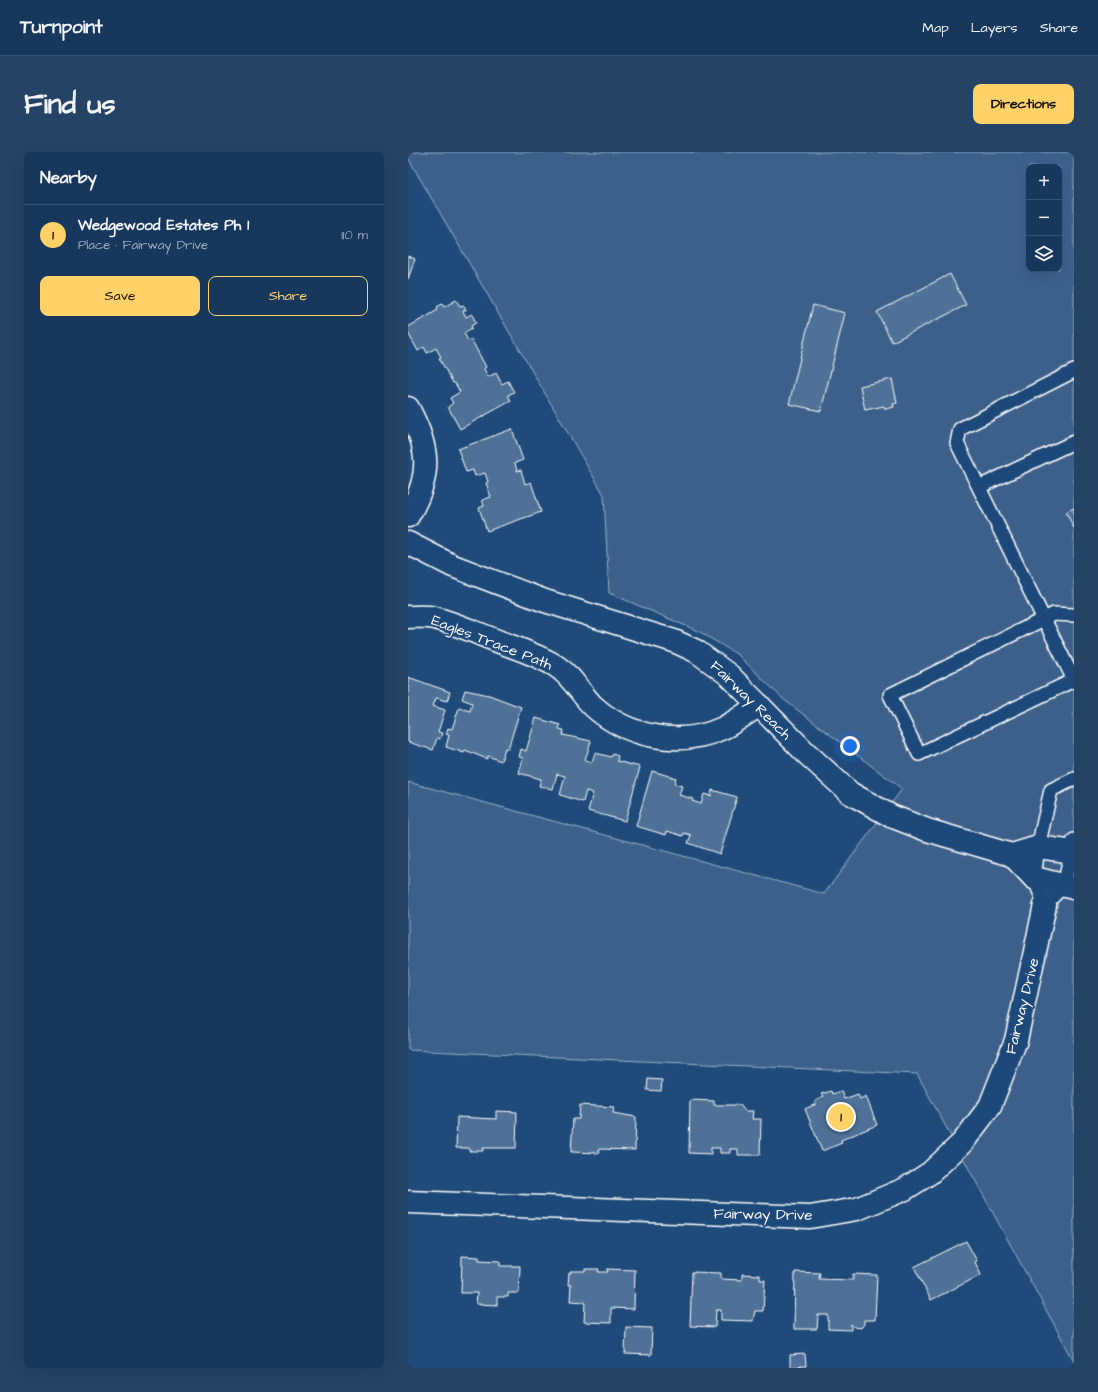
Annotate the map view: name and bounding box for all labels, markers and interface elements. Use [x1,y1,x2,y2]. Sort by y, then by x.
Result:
text: Turnpoint [20,14,103,41]
text: Map [922,18,949,38]
text: Layers [971,18,1018,38]
text: Share [1040,18,1078,38]
button: Directions [973,84,1074,124]
text: Find us [24,85,115,124]
map controls [1026,164,1062,272]
button: + [1026,164,1062,200]
text: Nearby [40,166,97,190]
button: − [1026,200,1062,236]
text: Wedgewood Estates Ph 1 [78,215,249,236]
text: 1 [52,226,54,244]
text: 110 m [341,226,368,244]
text: Place · Fairway Drive [78,236,208,254]
button: layers [1026,236,1062,272]
button: Save [40,276,200,316]
button: Share [208,276,368,316]
street label: Eagles Trace Path [428,610,556,676]
street label: Fairway Reach [705,656,796,746]
your location [840,736,860,756]
street label: Fairway Drive [1000,956,1046,1057]
pin: 1 [828,1102,854,1132]
street label: Fairway Drive [713,1203,813,1227]

